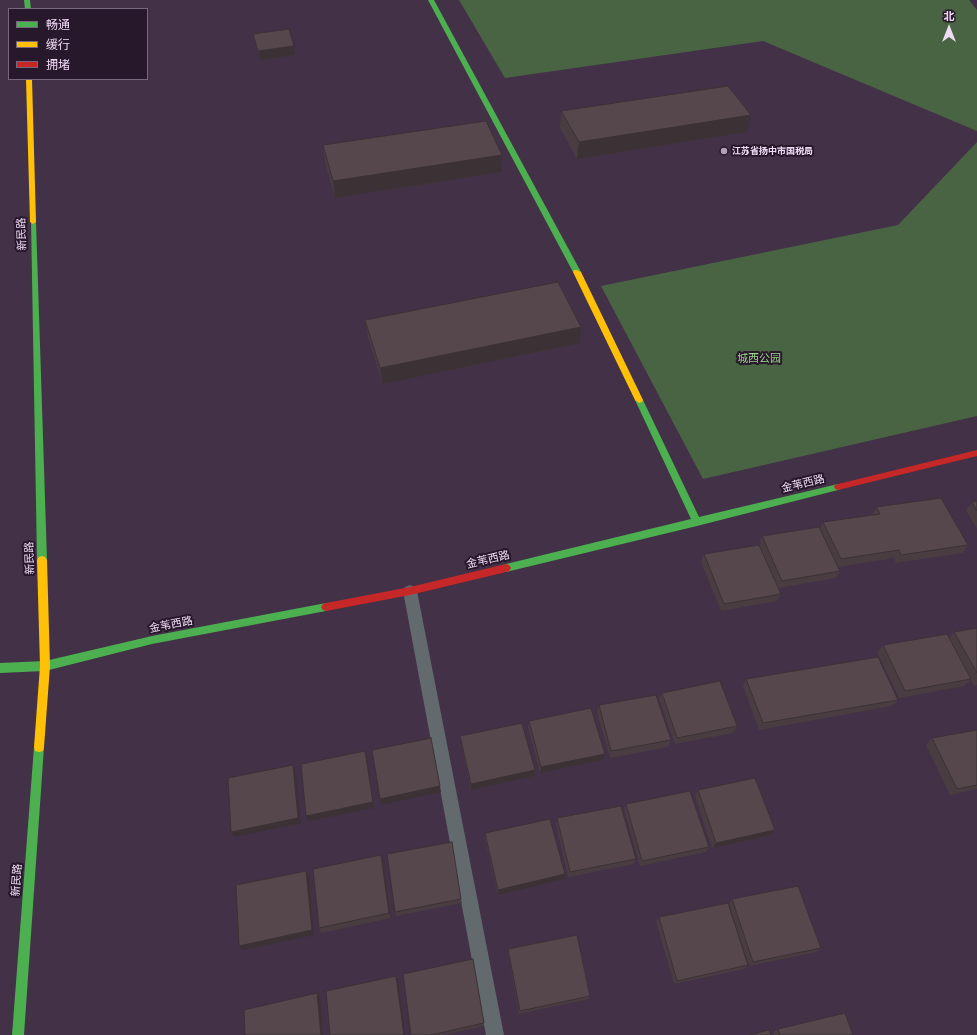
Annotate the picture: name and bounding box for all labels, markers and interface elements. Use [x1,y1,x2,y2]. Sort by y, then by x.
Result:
legend [8,8,148,80]
north arrow [929,8,969,48]
text: 北 [944,8,955,23]
text: 畅通 [46,16,70,33]
text: 缓行 [46,36,70,53]
text: 拥堵 [46,56,70,73]
marker: 江苏省扬中市国税局 [719,146,729,156]
place label: 江苏省扬中市国税局 [732,146,813,156]
street label: 新民路 [15,217,29,251]
park label: 城西公园 [737,352,781,366]
street label: 金苇西路 [780,472,826,496]
street label: 新民路 [23,541,37,575]
street label: 金苇西路 [465,549,511,571]
street label: 金苇西路 [148,614,194,636]
street label: 新民路 [9,863,25,897]

